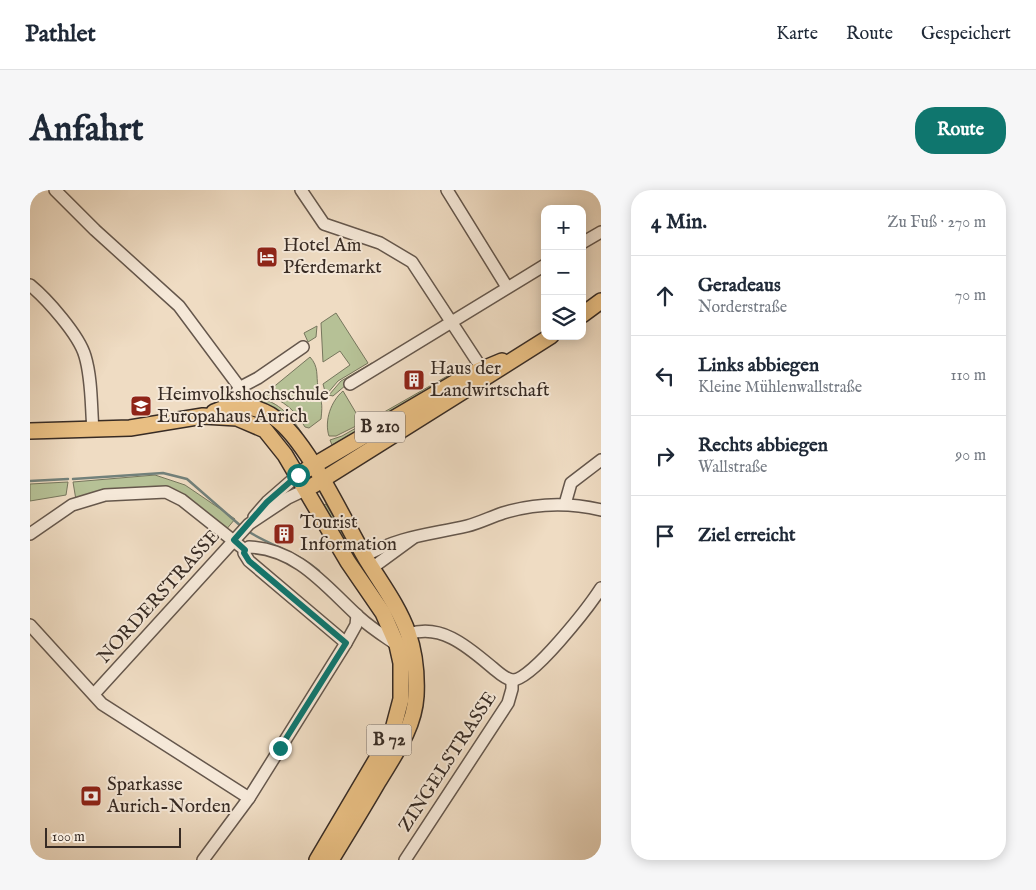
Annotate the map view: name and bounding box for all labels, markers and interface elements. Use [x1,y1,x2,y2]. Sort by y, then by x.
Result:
text: Pathlet [25,19,96,50]
text: Karte [776,23,818,46]
text: Route [846,23,893,46]
text: Gespeichert [921,23,1011,46]
button: Route [915,107,1006,154]
text: Anfahrt [30,108,144,153]
map controls [541,205,586,340]
button: + [541,205,586,250]
text: 4 Min. [651,209,707,236]
text: Zu Fuß · 270 m [887,213,986,233]
place label: Hotel Am Pferdemarkt [283,234,382,280]
hotel icon: Hotel Am Pferdemarkt [255,245,279,269]
button: − [541,250,586,295]
text: Geradeaus [698,274,781,298]
icon: ahead [651,282,679,310]
text: 70 m [955,286,986,306]
button: layers [541,295,586,340]
text: Norderstraße [698,298,787,318]
text: Links abbiegen [698,354,819,378]
place label: Haus der Landwirtschaft [430,357,550,403]
icon: left [651,362,679,390]
text: 110 m [950,366,986,386]
building icon: Haus der Landwirtschaft [402,368,426,392]
text: Kleine Mühlenwallstraße [698,378,862,398]
place label: Heimvolkshochschule Europahaus Aurich [157,383,329,429]
school or university icon: Heimvolkshochschule Europahaus Aurich [129,394,153,418]
road number: B 210 [355,412,405,442]
text: Rechts abbiegen [698,434,828,458]
icon: right [651,442,679,470]
text: 90 m [955,446,986,466]
text: Wallstraße [698,458,767,478]
route start [287,464,310,487]
place label: Tourist Information [300,511,397,557]
building icon: Tourist Information [272,522,296,546]
icon: arrive [651,522,679,550]
text: Ziel erreicht [698,524,796,548]
street label: NORDERSTRASSE [93,525,225,669]
street label: ZINGELSTRASSE [394,687,502,837]
road number: B 72 [366,724,412,756]
route end [269,737,292,760]
place label: Sparkasse Aurich-Norden [106,773,231,819]
bank icon: Sparkasse Aurich-Norden [79,784,103,808]
scale bar [45,825,181,848]
text: 100 m [52,828,85,846]

